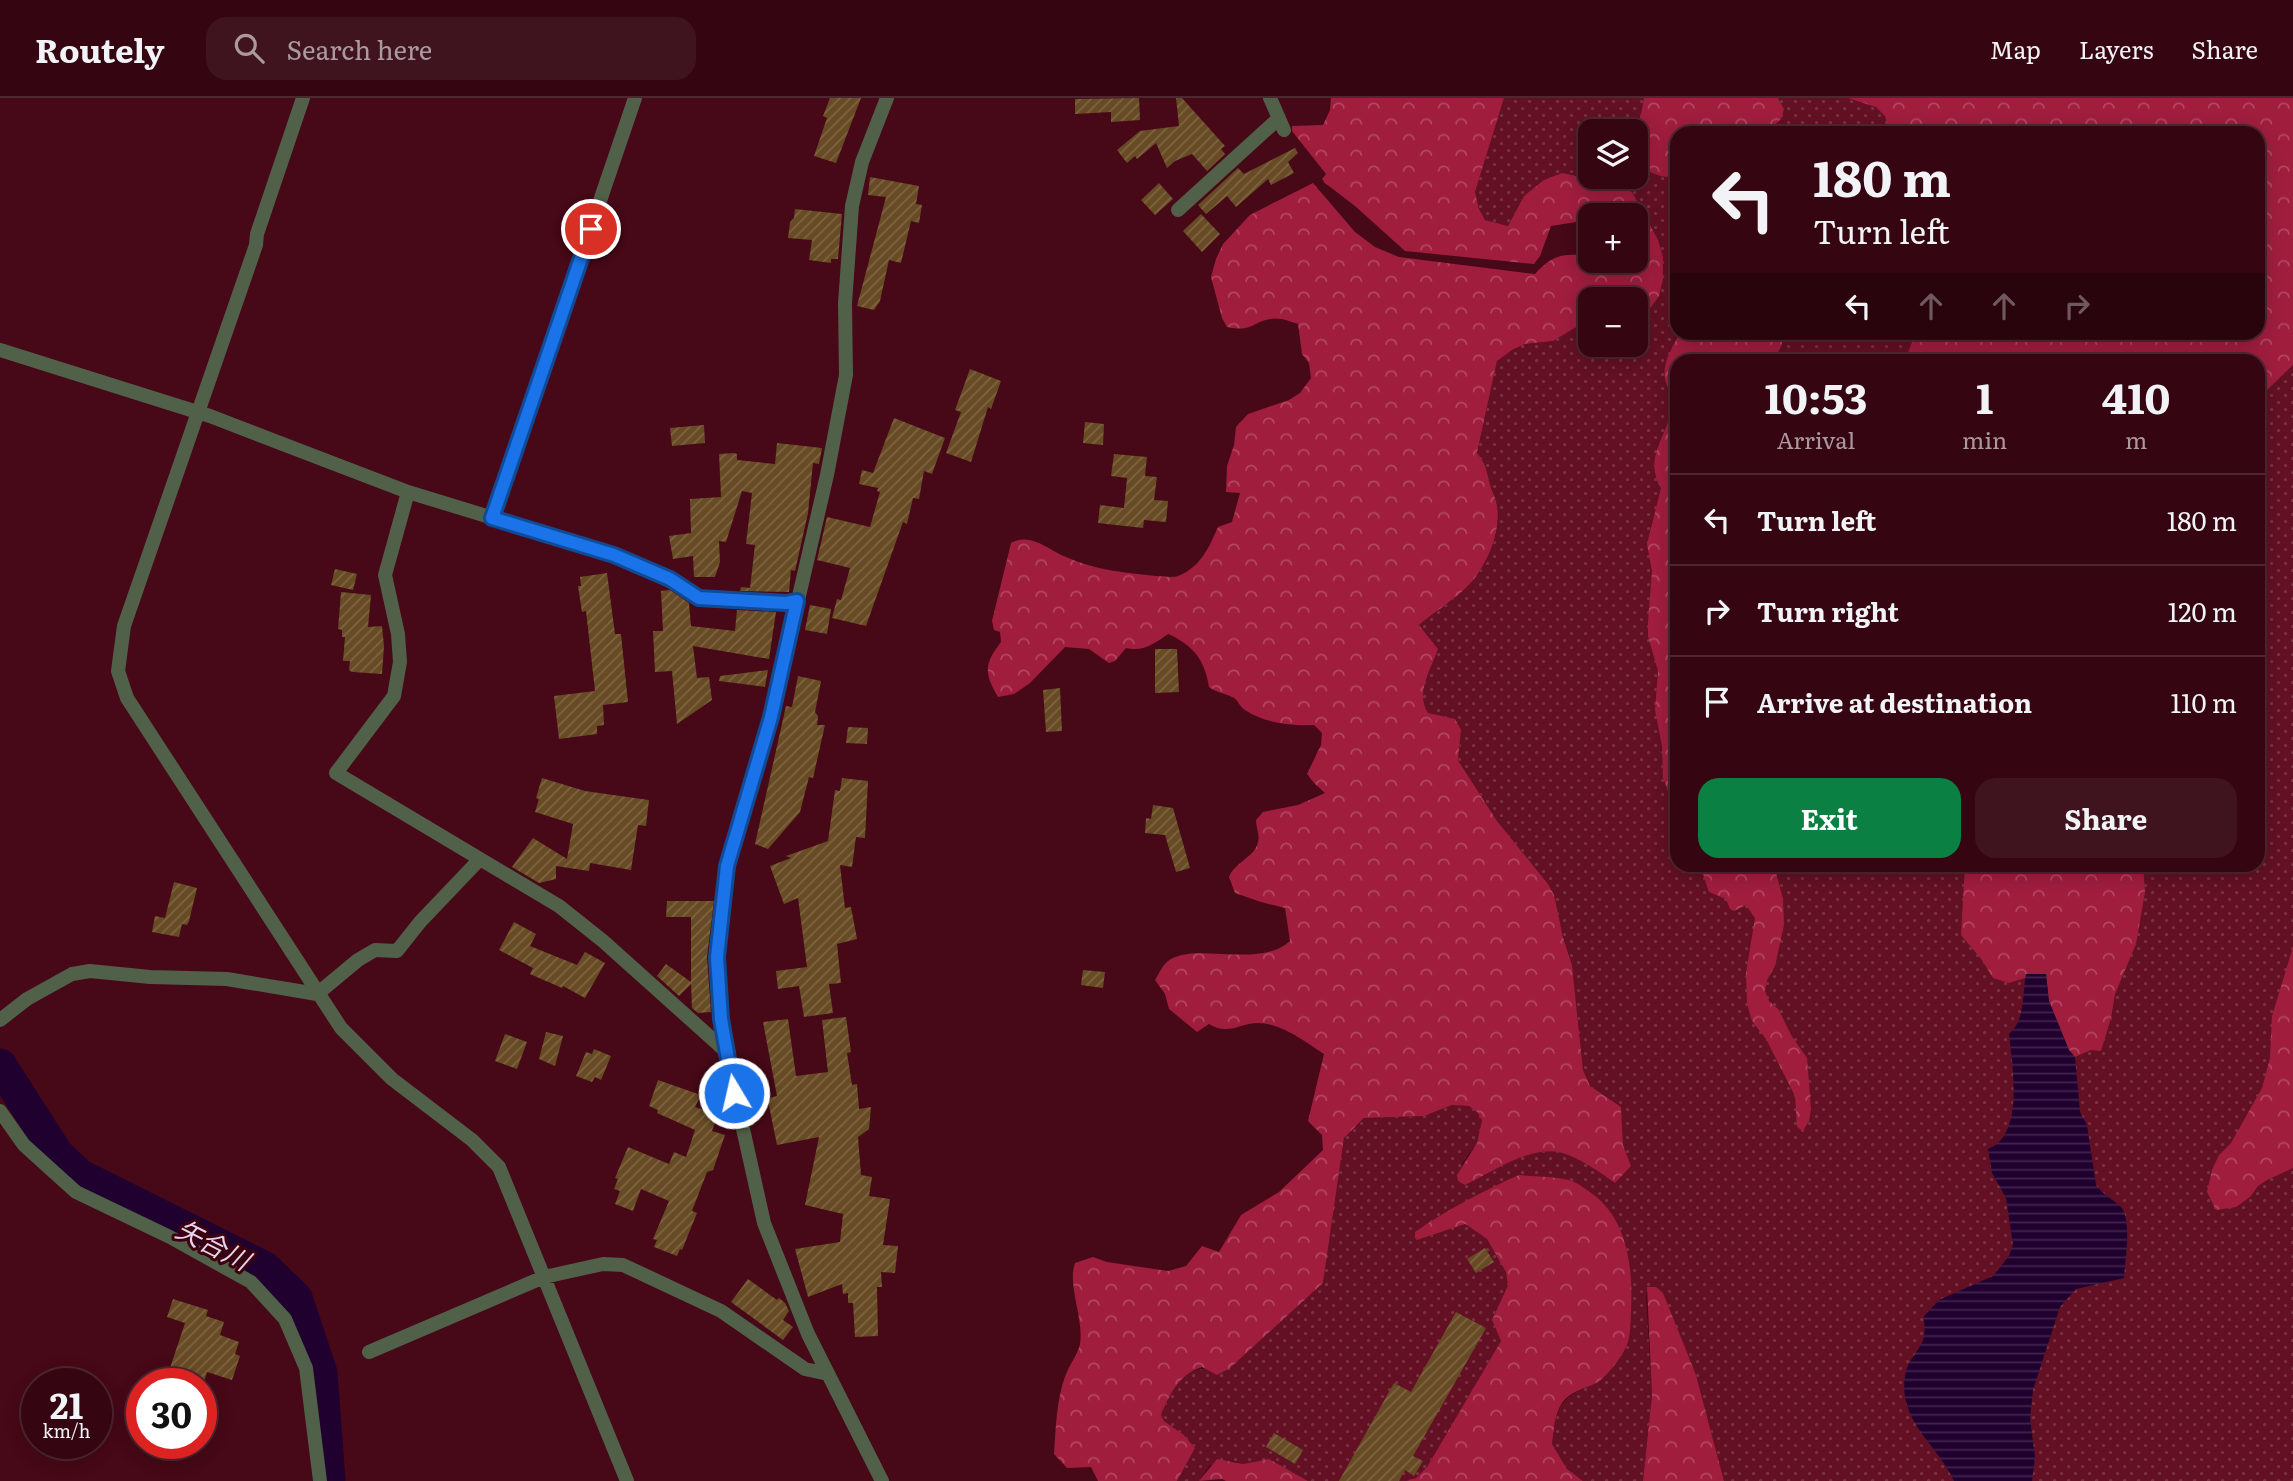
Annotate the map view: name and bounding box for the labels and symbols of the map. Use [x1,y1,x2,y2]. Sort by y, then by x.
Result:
pin [561,199,621,259]
position arrow [697,1056,771,1130]
water label: 矢合川 [170,1208,260,1279]
speed limit sign: 30 [126,1368,217,1459]

